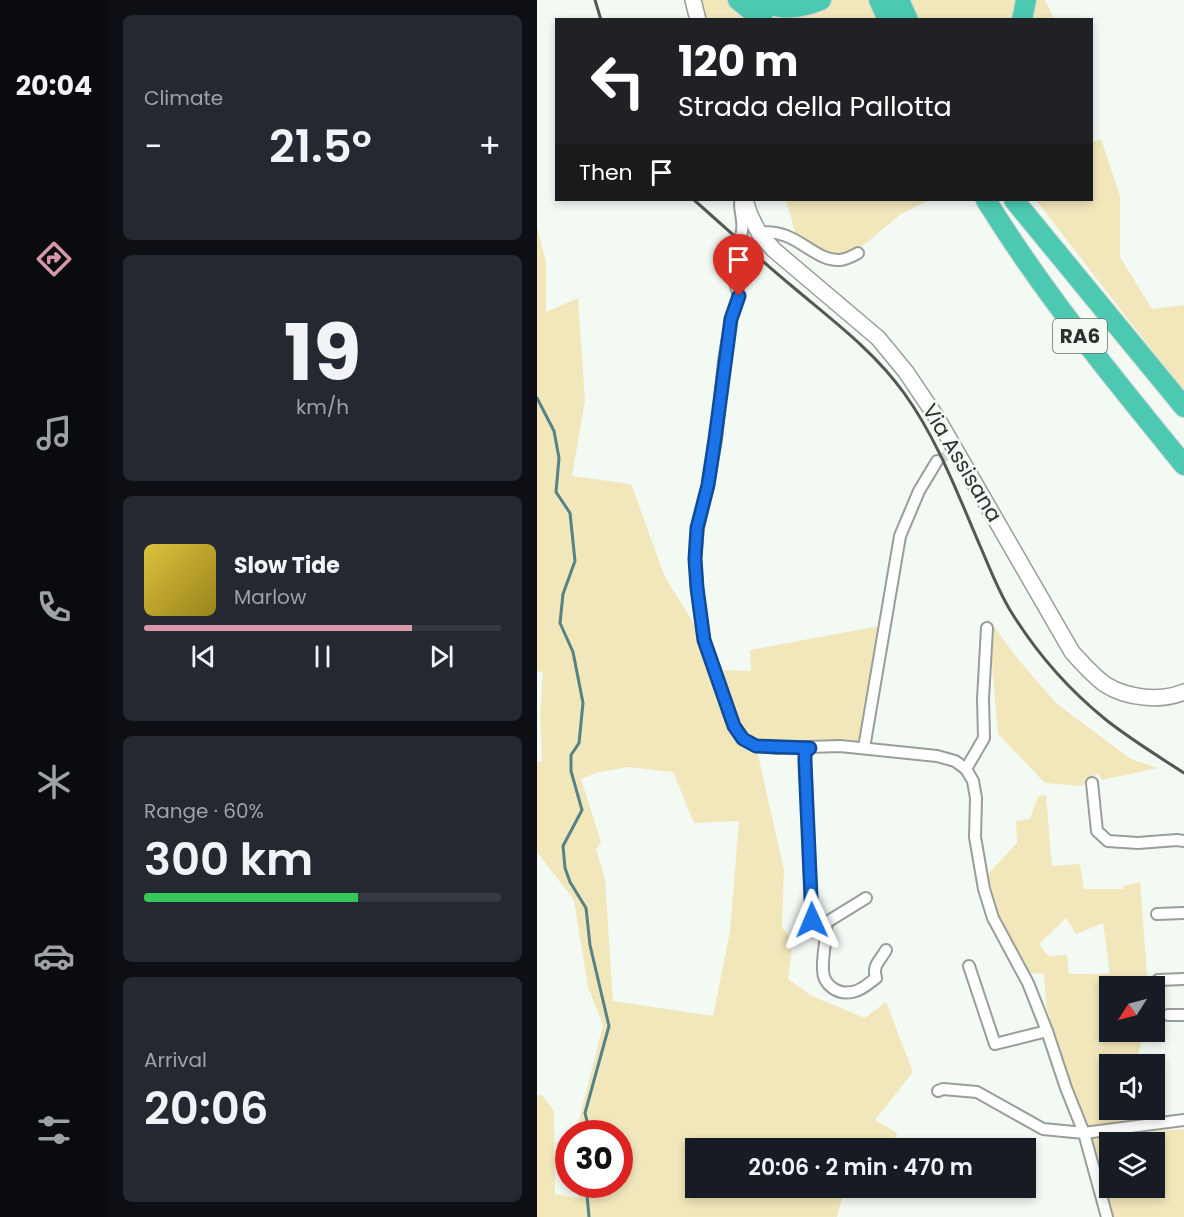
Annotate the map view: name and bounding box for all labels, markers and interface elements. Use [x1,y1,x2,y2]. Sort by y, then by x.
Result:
text: 120 m [678,32,799,91]
icon: left [579,42,657,120]
text: 20:04 [16,67,92,104]
text: Climate [144,84,223,112]
text: Strada della Pallotta [678,88,952,125]
text: 21.5° [269,115,372,178]
text: − [144,123,162,170]
text: + [478,123,501,170]
icon: arrive [645,156,678,189]
text: Then [579,157,633,188]
pin [713,234,764,296]
icon: directions [33,238,75,280]
icon: arrive [722,243,755,276]
text: 19 [284,298,361,407]
road number: RA6 [1053,319,1107,353]
text: km/h [296,393,349,421]
street label: Via Assisana [916,398,1009,527]
icon: music [33,412,75,454]
text: Slow Tide [234,550,340,581]
text: Marlow [234,583,306,611]
icon: phone [33,586,75,628]
icon: previous [187,640,220,673]
icon: pause [306,640,339,673]
icon: next [425,640,458,673]
icon: climate [33,761,75,803]
text: Range · 60% [144,797,264,825]
text: 300 km [144,828,313,891]
position arrow [780,888,844,952]
icon: car [33,935,75,977]
north arrow [1099,976,1165,1042]
map controls [1099,976,1165,1198]
text: Arrival [144,1046,207,1074]
button: sound [1099,1054,1165,1120]
text: 20:06 [144,1077,269,1140]
icon: filters [33,1109,75,1151]
speed limit sign: 30 [555,1120,633,1198]
button: layers [1099,1132,1165,1198]
text: 20:06 · 2 min · 470 m [748,1152,973,1183]

